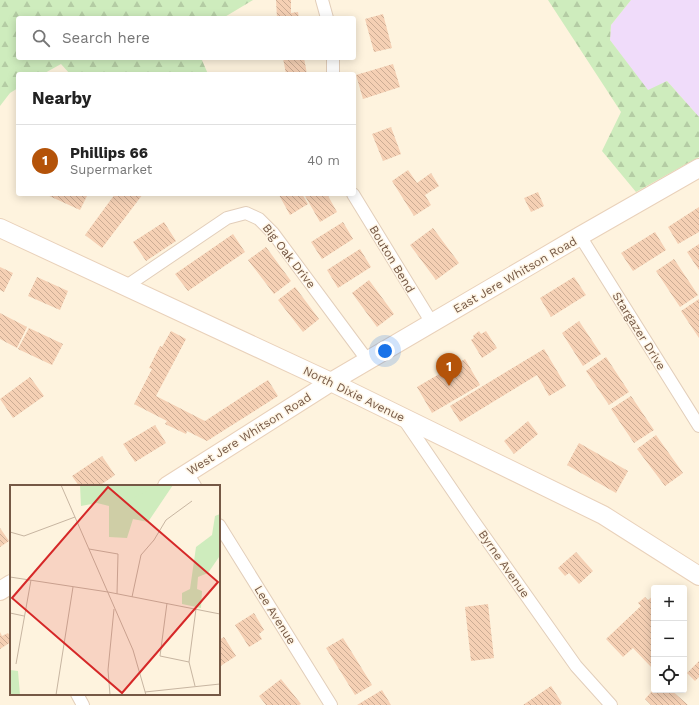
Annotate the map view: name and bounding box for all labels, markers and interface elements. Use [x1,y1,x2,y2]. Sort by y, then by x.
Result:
search box [16,16,356,60]
icon: search [30,27,52,49]
text: Search here [62,29,150,47]
text: Nearby [32,88,91,108]
text: Phillips 66 [70,144,148,162]
text: 1 [42,153,48,168]
text: 40 m [307,153,340,168]
text: Supermarket [70,162,152,177]
street label: Big Oak Drive [260,221,318,291]
street label: Bouton Bend [366,223,418,295]
street label: East Jere Whitson Road [451,234,579,316]
street label: Stargazer Drive [609,290,669,373]
your location [375,341,395,361]
pin: 1 [436,353,462,386]
street label: North Dixie Avenue [301,363,407,425]
street label: West Jere Whitson Road [184,390,314,478]
inset map [10,485,220,695]
street label: Byrne Avenue [476,527,533,601]
street label: Lee Avenue [251,583,299,647]
map controls [651,585,687,693]
button: + [651,585,687,621]
button: − [651,621,687,657]
button: locate [651,657,687,693]

